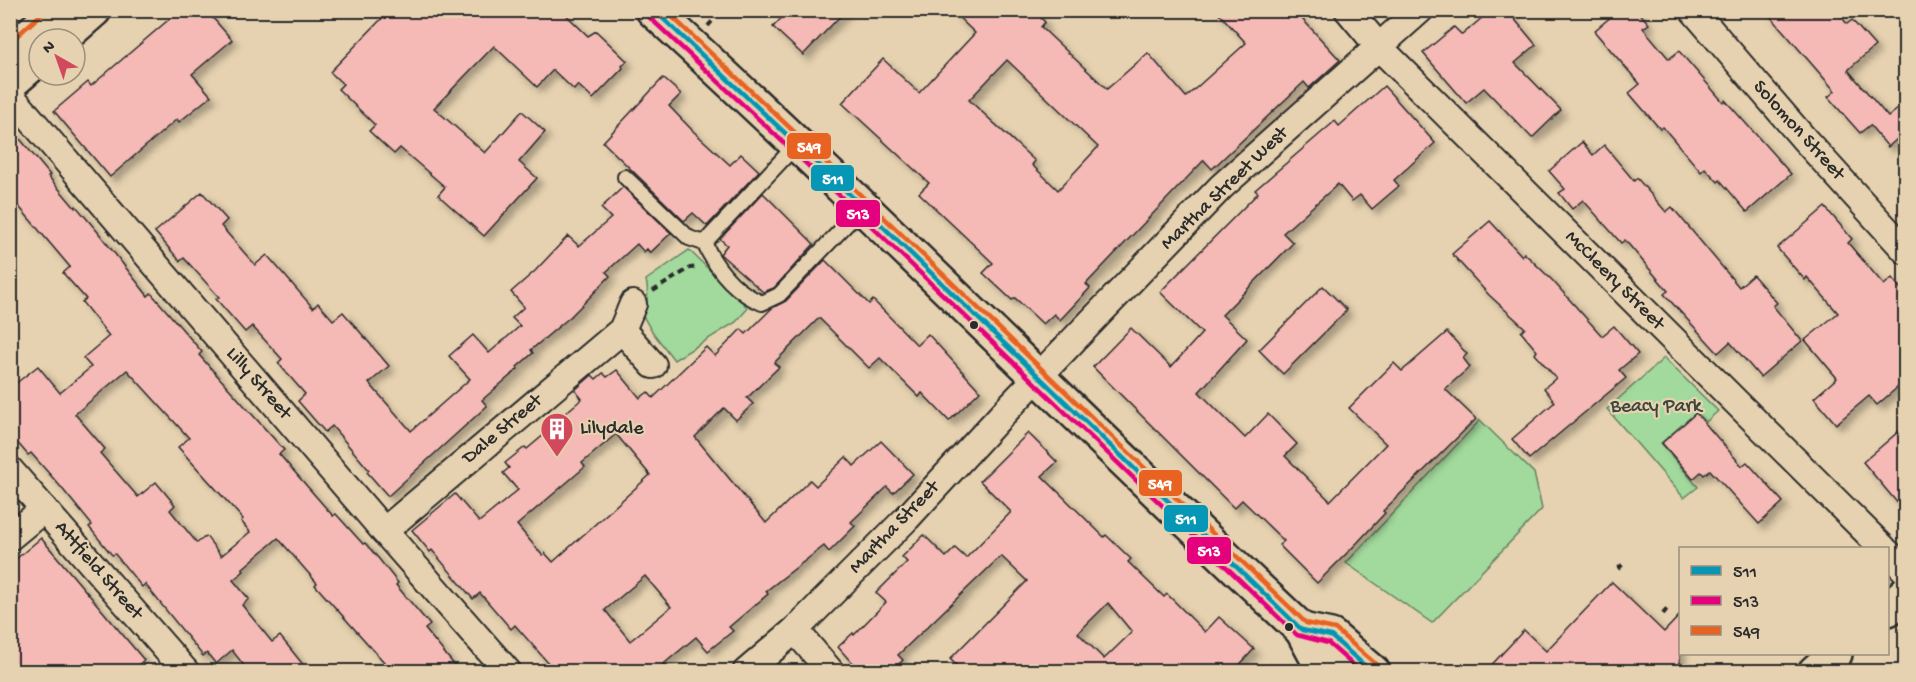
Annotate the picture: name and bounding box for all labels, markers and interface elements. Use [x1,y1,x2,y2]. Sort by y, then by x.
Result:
north arrow [27,27,87,87]
text: N [39,37,60,59]
street label: Solomon Street [1747,76,1850,187]
street label: Martha Street West [1157,121,1295,256]
line badge: 549 [786,132,832,160]
text: 549 [797,140,821,159]
line badge: 511 [810,164,855,192]
text: 511 [822,172,844,191]
line badge: 513 [835,199,881,228]
text: 513 [846,207,870,226]
street label: McCleery Street [1559,226,1670,337]
unlabelled marker [968,319,980,331]
street label: Lilly Street [220,343,297,426]
street label: Dale Street [457,389,549,471]
park label: Beacy Park [1609,396,1704,419]
building icon: Lilydale [539,411,575,458]
place label: Lilydale [580,418,644,441]
line badge: 549 [1138,469,1183,497]
street label: Martha Street [845,475,946,579]
text: 549 [1148,477,1172,496]
line badge: 511 [1163,504,1209,533]
text: 511 [1175,512,1197,531]
street label: Attfield Street [49,517,148,626]
line badge: 513 [1186,536,1232,565]
text: 513 [1197,544,1221,563]
legend [1679,547,1889,655]
text: 511 [1733,563,1757,584]
text: 513 [1733,593,1759,614]
unlabelled marker [1283,621,1295,633]
text: 549 [1733,623,1760,644]

